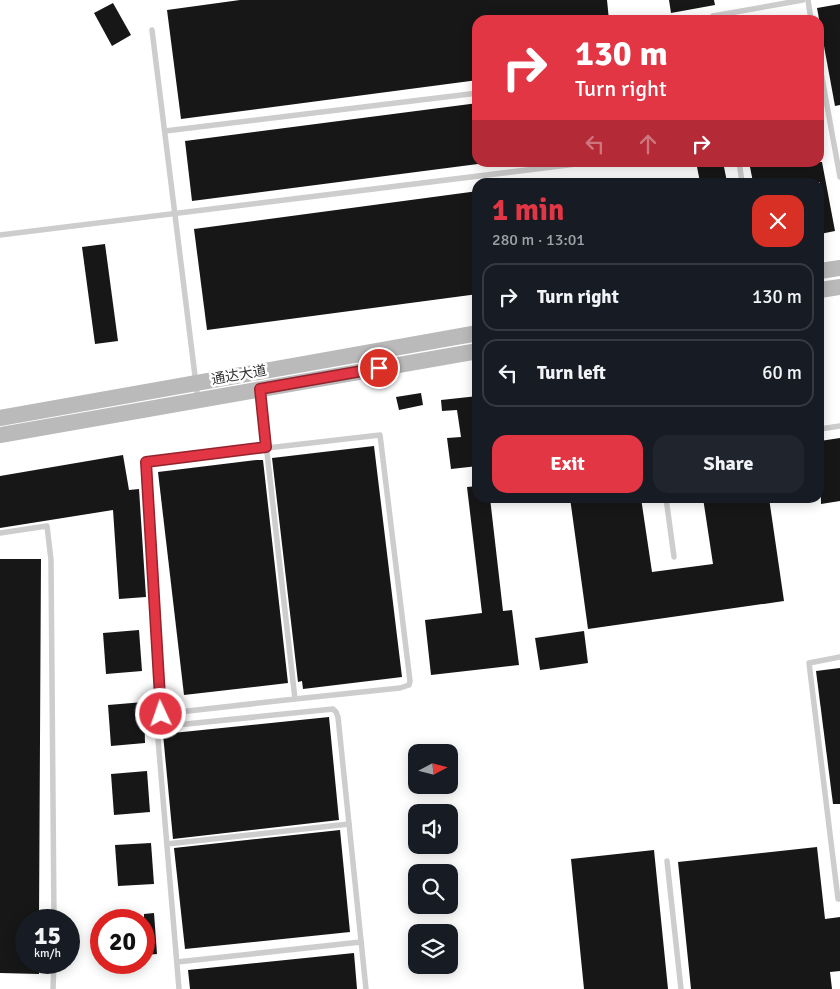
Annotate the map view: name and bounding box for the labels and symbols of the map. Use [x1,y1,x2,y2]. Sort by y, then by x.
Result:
pin [358,347,400,389]
street label: 通达大道 [210,362,268,388]
position arrow [134,687,186,739]
north arrow [408,744,458,794]
speed limit sign: 20 [90,909,155,974]

